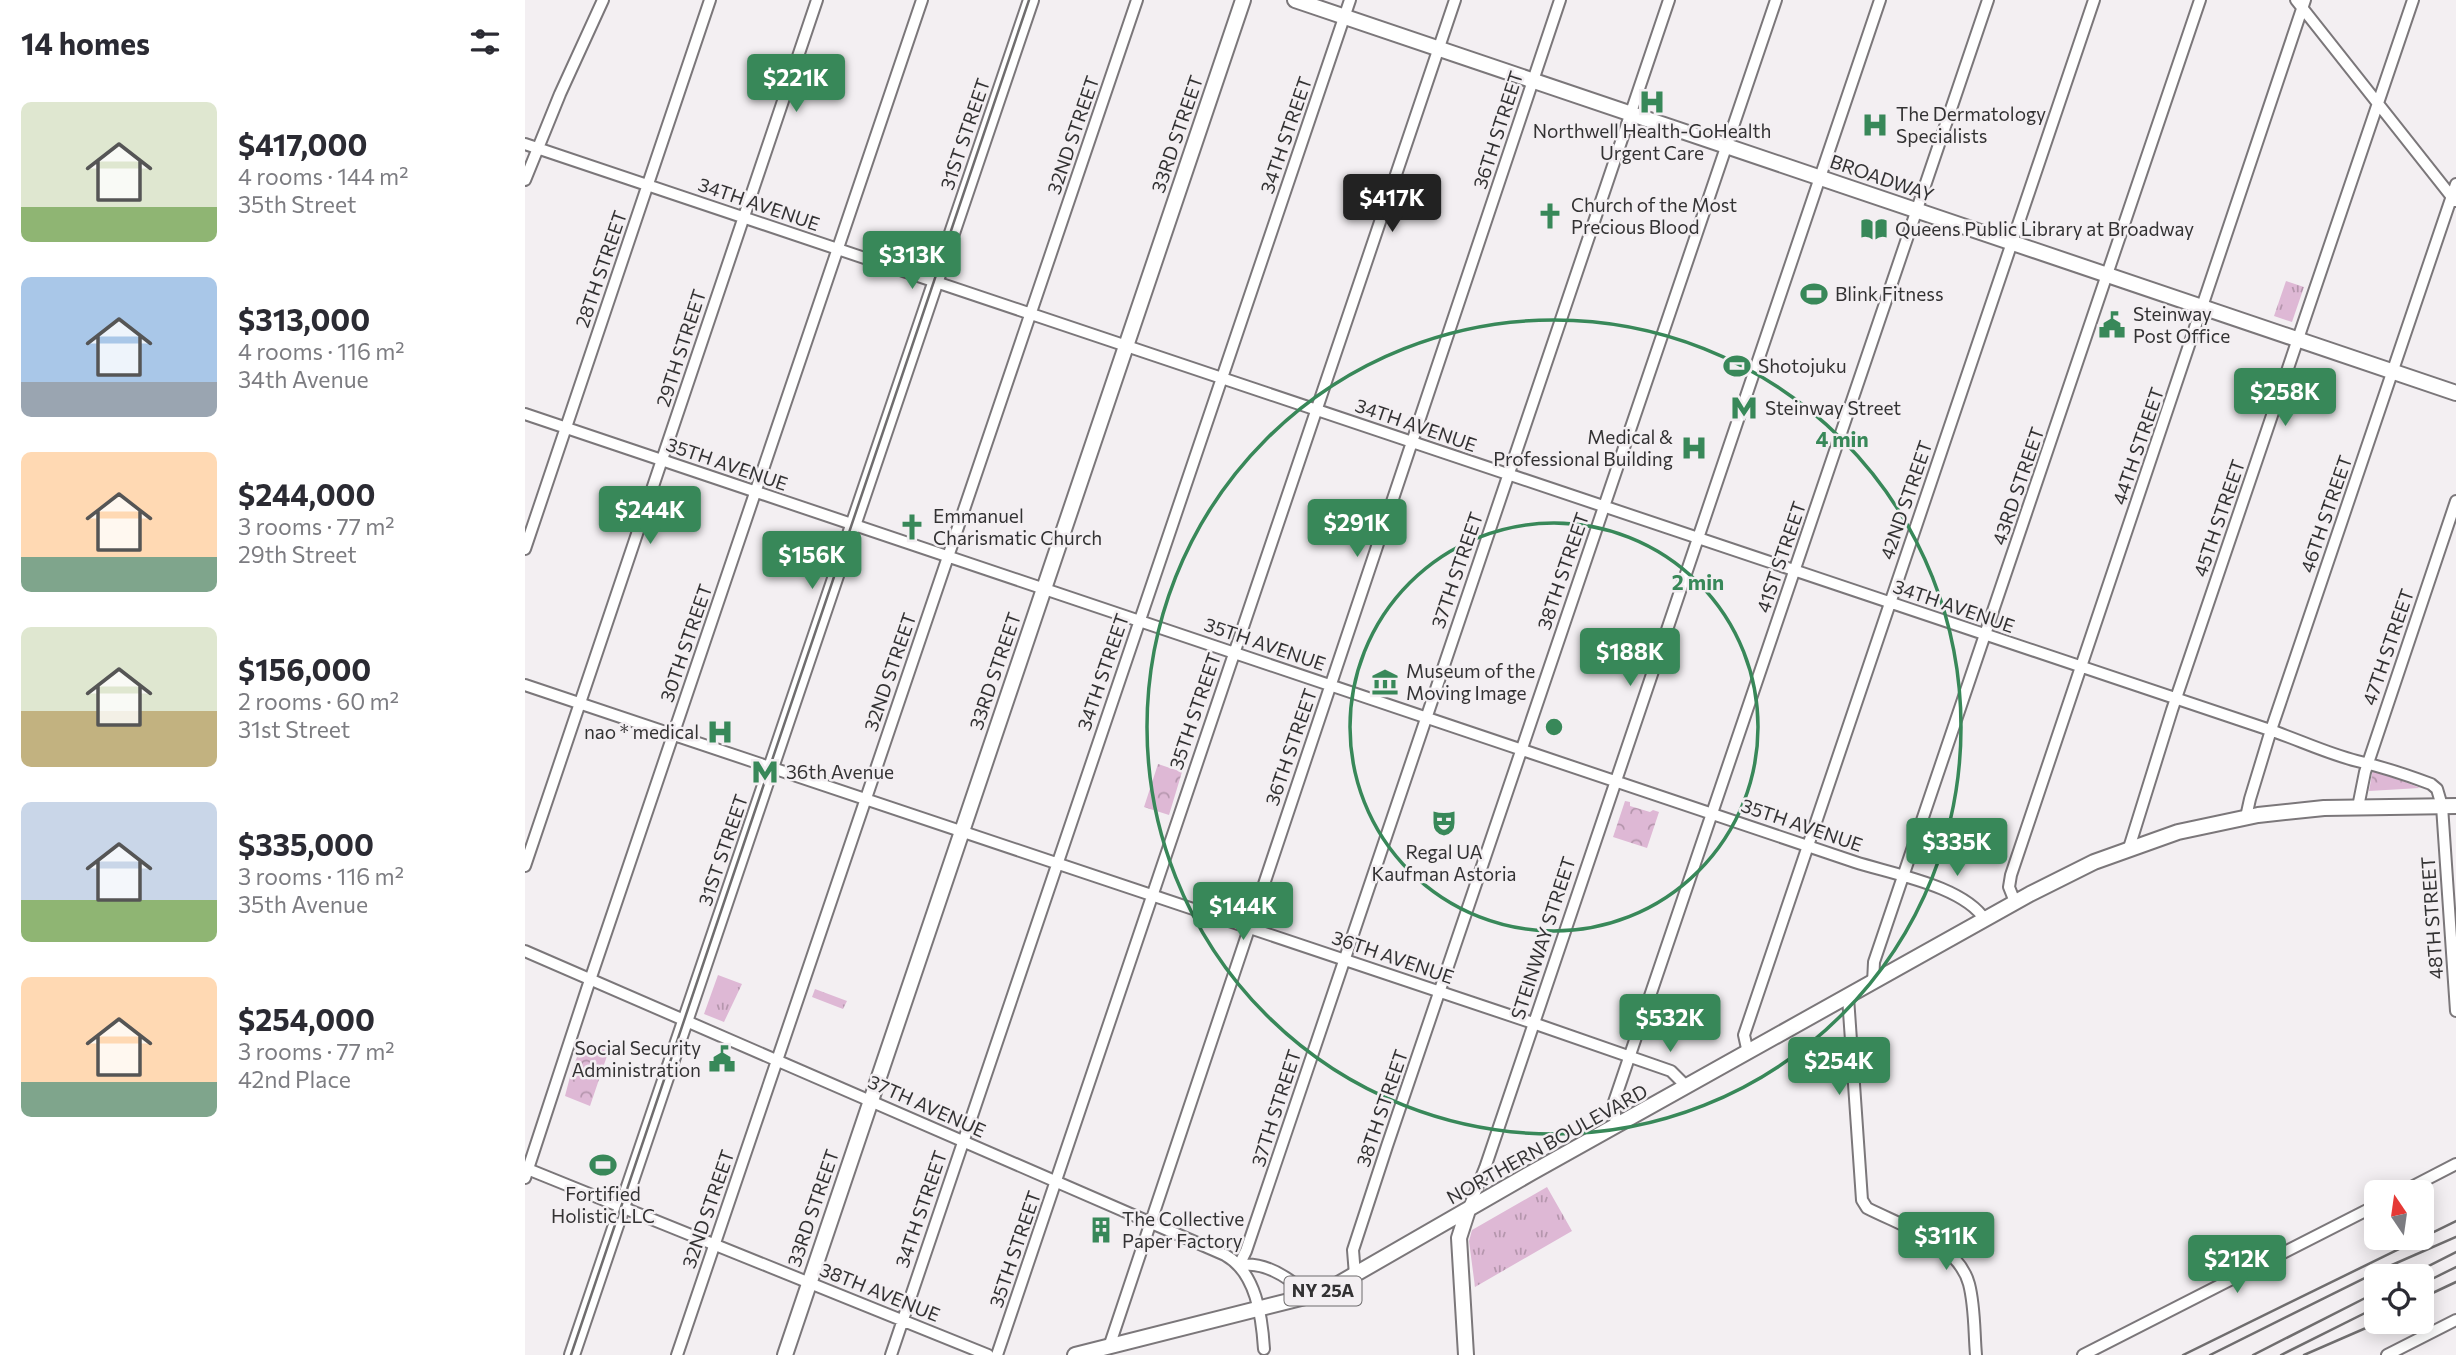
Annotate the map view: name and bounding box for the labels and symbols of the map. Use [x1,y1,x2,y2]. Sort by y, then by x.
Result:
pin: $221K [747,54,845,114]
street label: 36TH STREET [1468,68,1527,192]
street label: 33RD STREET [1146,72,1207,196]
street label: 32ND STREET [1041,73,1104,197]
street label: 34TH STREET [1255,73,1316,196]
street label: 31ST STREET [935,75,994,193]
hospital icon: Northwell Health-GoHealth Urgent Care [1637,87,1667,117]
place label: The Dermatology Specialists [1896,102,2046,147]
hospital icon: The Dermatology Specialists [1860,110,1890,140]
place label: Northwell Health-GoHealth Urgent Care [1533,119,1771,164]
street label: BROADWAY [1827,149,1937,206]
street label: 34TH AVENUE [695,172,823,235]
pin: $417K [1343,174,1441,234]
place label: Church of the Most Precious Blood [1571,193,1737,238]
church icon: Church of the Most Precious Blood [1535,201,1565,231]
street label: 28TH STREET [570,207,631,330]
library icon: Queens Public Library at Broadway [1859,214,1889,244]
place label: Queens Public Library at Broadway [1895,217,2194,240]
pin: $313K [863,232,961,291]
sports icon: Blink Fitness [1799,279,1829,309]
place label: Blink Fitness [1835,282,1944,305]
street label: 29TH STREET [651,286,710,409]
place label: Steinway Post Office [2133,302,2230,347]
public building icon: Steinway Post Office [2097,310,2127,340]
sports icon: Shotojuku [1722,351,1752,381]
place label: Shotojuku [1758,354,1847,377]
pin: $258K [2236,368,2334,428]
street label: 44TH STREET [2107,384,2168,508]
street label: 34TH AVENUE [1352,393,1480,456]
metro station icon: Steinway Street [1729,393,1759,423]
place label: Steinway Street [1765,396,1901,419]
street label: 43RD STREET [1987,424,2048,548]
place label: Medical & Professional Building [1493,425,1673,470]
text: 4 min [1815,426,1869,451]
street label: 35TH AVENUE [663,432,791,495]
hospital icon: Medical & Professional Building [1679,433,1709,463]
street label: 42ND STREET [1874,437,1937,562]
street label: 46TH STREET [2295,452,2356,576]
street label: 45TH STREET [2188,456,2249,579]
pin: $244K [601,486,699,546]
street label: 41ST STREET [1751,498,1810,616]
pin: $291K [1308,500,1406,559]
place label: Emmanuel Charismatic Church [933,504,1102,549]
street label: 37TH STREET [1426,509,1487,631]
street label: 38TH STREET [1532,509,1593,632]
church icon: Emmanuel Charismatic Church [897,512,927,542]
pin: $156K [763,532,861,591]
text: 2 min [1672,569,1724,594]
street label: 34TH AVENUE [1890,574,2018,637]
street label: 30TH STREET [655,581,716,705]
street label: 47TH STREET [2357,586,2418,708]
street label: 33RD STREET [964,609,1025,733]
street label: 32ND STREET [858,610,921,734]
street label: 34TH STREET [1072,610,1133,733]
street label: 35TH AVENUE [1201,612,1329,675]
pin: $188K [1581,628,1679,688]
street label: 35TH STREET [1164,649,1225,772]
place label: Museum of the Moving Image [1406,659,1535,704]
museum icon: Museum of the Moving Image [1370,667,1400,697]
street label: 36TH STREET [1260,685,1321,808]
centre of rings [1542,715,1566,739]
hospital icon: nao * medical [705,717,735,747]
place label: nao * medical [584,720,699,743]
metro station icon: 36th Avenue [750,757,780,787]
place label: 36th Avenue [786,760,894,783]
street label: 31ST STREET [693,791,752,909]
street label: 35TH AVENUE [1738,793,1866,856]
theatre icon: Regal UA Kaufman Astoria [1429,808,1459,838]
pin: $335K [1908,818,2006,878]
place label: Regal UA Kaufman Astoria [1372,840,1516,885]
street label: STEINWAY STREET [1505,853,1580,1022]
street label: 48TH STREET [2416,856,2447,980]
pin: $144K [1194,883,1292,942]
street label: 36TH AVENUE [1329,925,1457,988]
pin: $532K [1621,995,1719,1054]
place label: Social Security Administration [571,1036,701,1081]
pin: $254K [1790,1038,1888,1097]
public building icon: Social Security Administration [707,1044,737,1074]
street label: 38TH STREET [1351,1046,1412,1169]
street label: 37TH STREET [1246,1047,1305,1169]
street label: 37TH AVENUE [865,1069,990,1142]
street label: NORTHERN BOULEVARD [1442,1079,1651,1208]
street label: 33RD STREET [782,1146,843,1270]
street label: 32ND STREET [676,1147,739,1271]
street label: 34TH STREET [890,1147,951,1270]
sports icon: Fortified Holistic LLC [588,1150,618,1180]
north arrow [2364,1180,2434,1250]
place label: Fortified Holistic LLC [551,1182,655,1227]
street label: 35TH STREET [984,1187,1045,1310]
place label: The Collective Paper Factory [1122,1207,1244,1252]
pin: $311K [1897,1212,1995,1272]
building icon: The Collective Paper Factory [1086,1215,1116,1245]
pin: $212K [2188,1236,2286,1295]
street label: 38TH AVENUE [817,1257,944,1326]
road number: NY 25A [1285,1276,1361,1306]

